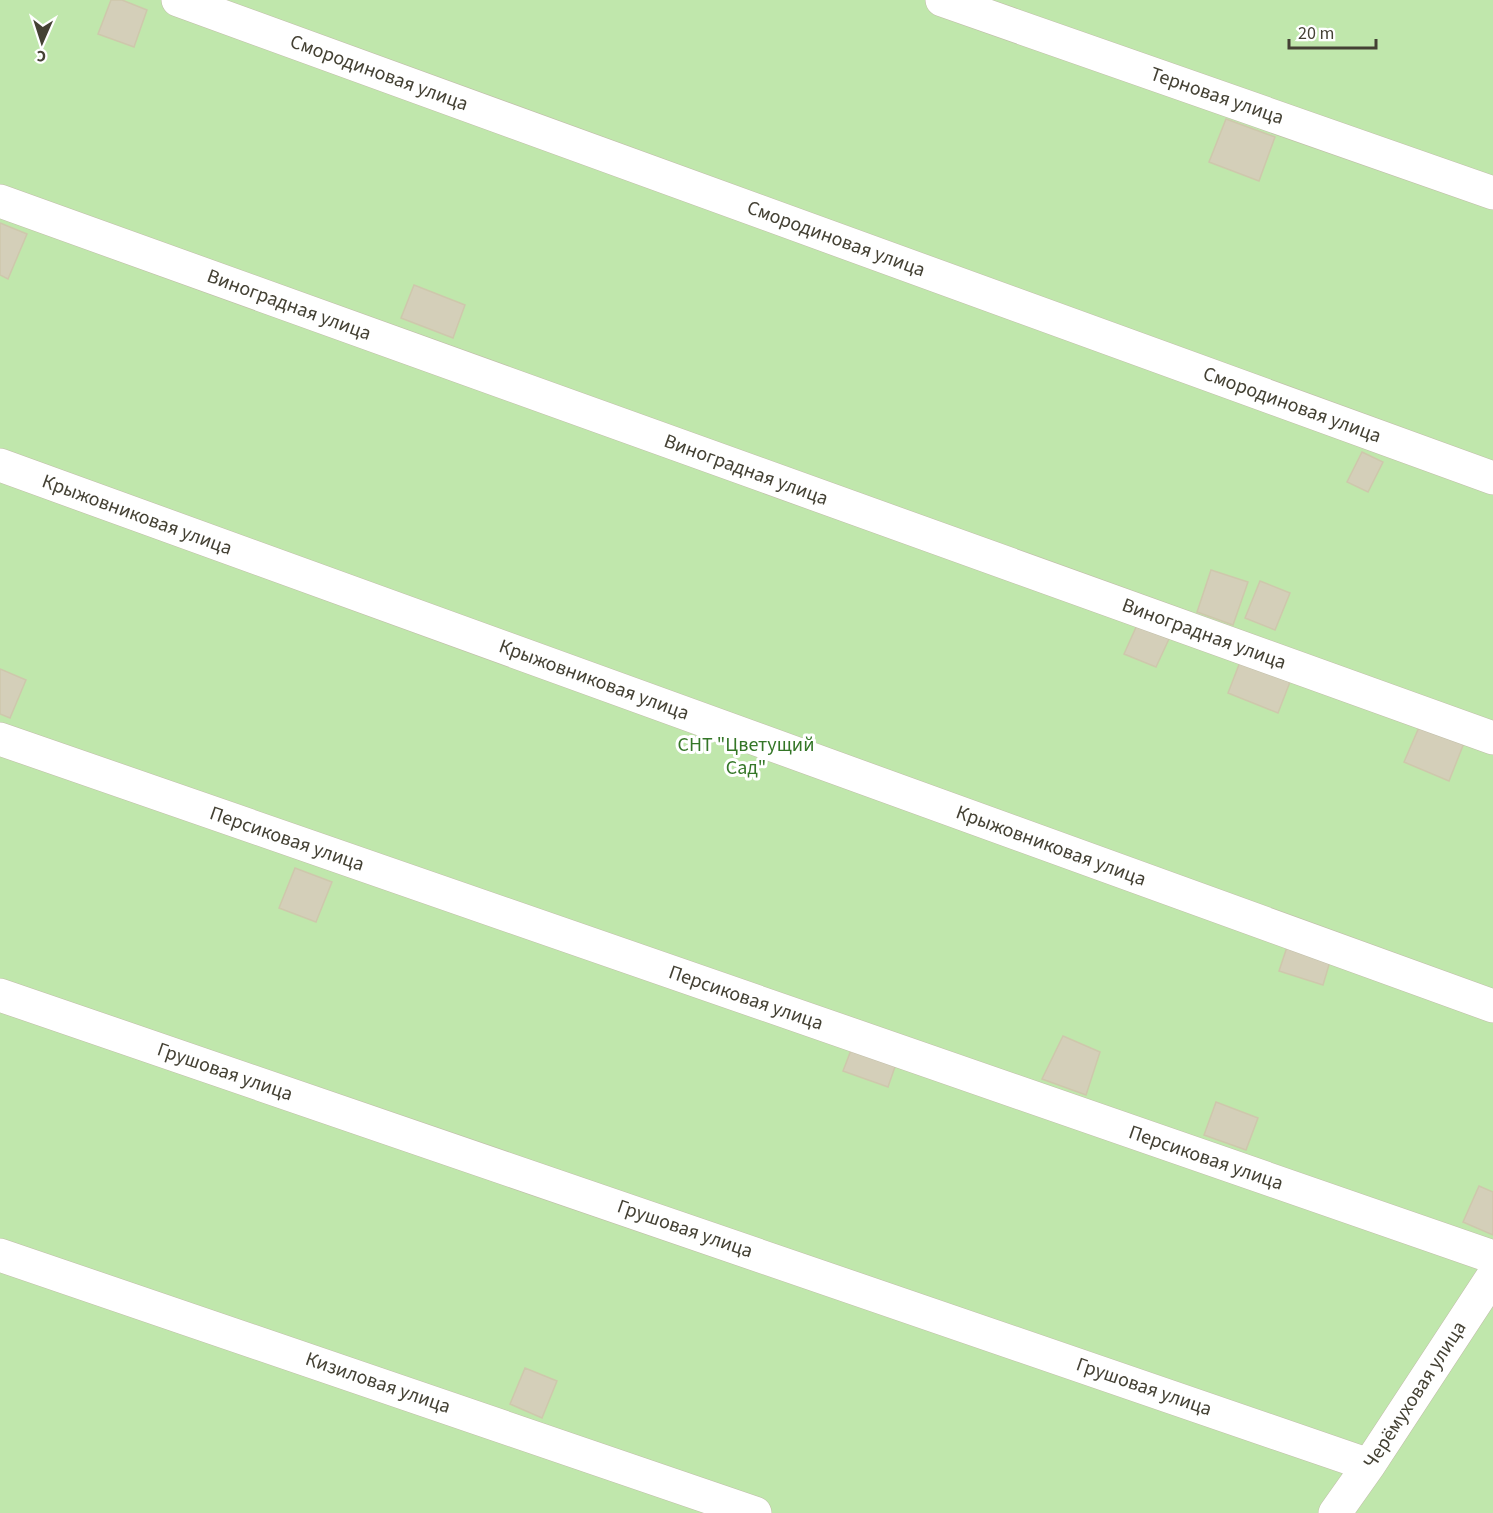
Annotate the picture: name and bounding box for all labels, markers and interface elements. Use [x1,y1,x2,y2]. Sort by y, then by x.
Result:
north arrow [12,12,72,72]
scale bar [1289,12,1376,50]
text: 20 m [1298,21,1334,46]
street label: Смородиновая улица [286,28,472,118]
text: С [36,45,46,67]
street label: Терновая улица [1147,60,1287,132]
street label: Смородиновая улица [743,194,929,284]
street label: Виноградная улица [203,262,375,348]
street label: Смородиновая улица [1199,360,1385,450]
street label: Виноградная улица [660,427,832,513]
street label: Крыжовниковая улица [38,468,236,562]
street label: Виноградная улица [1118,591,1290,677]
street label: Крыжовниковая улица [495,633,693,727]
park label: СНТ "Цветущий Сад" [678,731,814,782]
street label: Персиковая улица [206,799,368,879]
street label: Крыжовниковая улица [952,799,1150,893]
street label: Персиковая улица [665,958,827,1038]
street label: Грушовая улица [153,1036,297,1108]
street label: Персиковая улица [1125,1118,1287,1198]
street label: Грушовая улица [613,1193,757,1265]
street label: Черёмуховая улица [1357,1316,1473,1474]
street label: Кизиловая улица [302,1345,454,1421]
street label: Грушовая улица [1072,1351,1216,1423]

